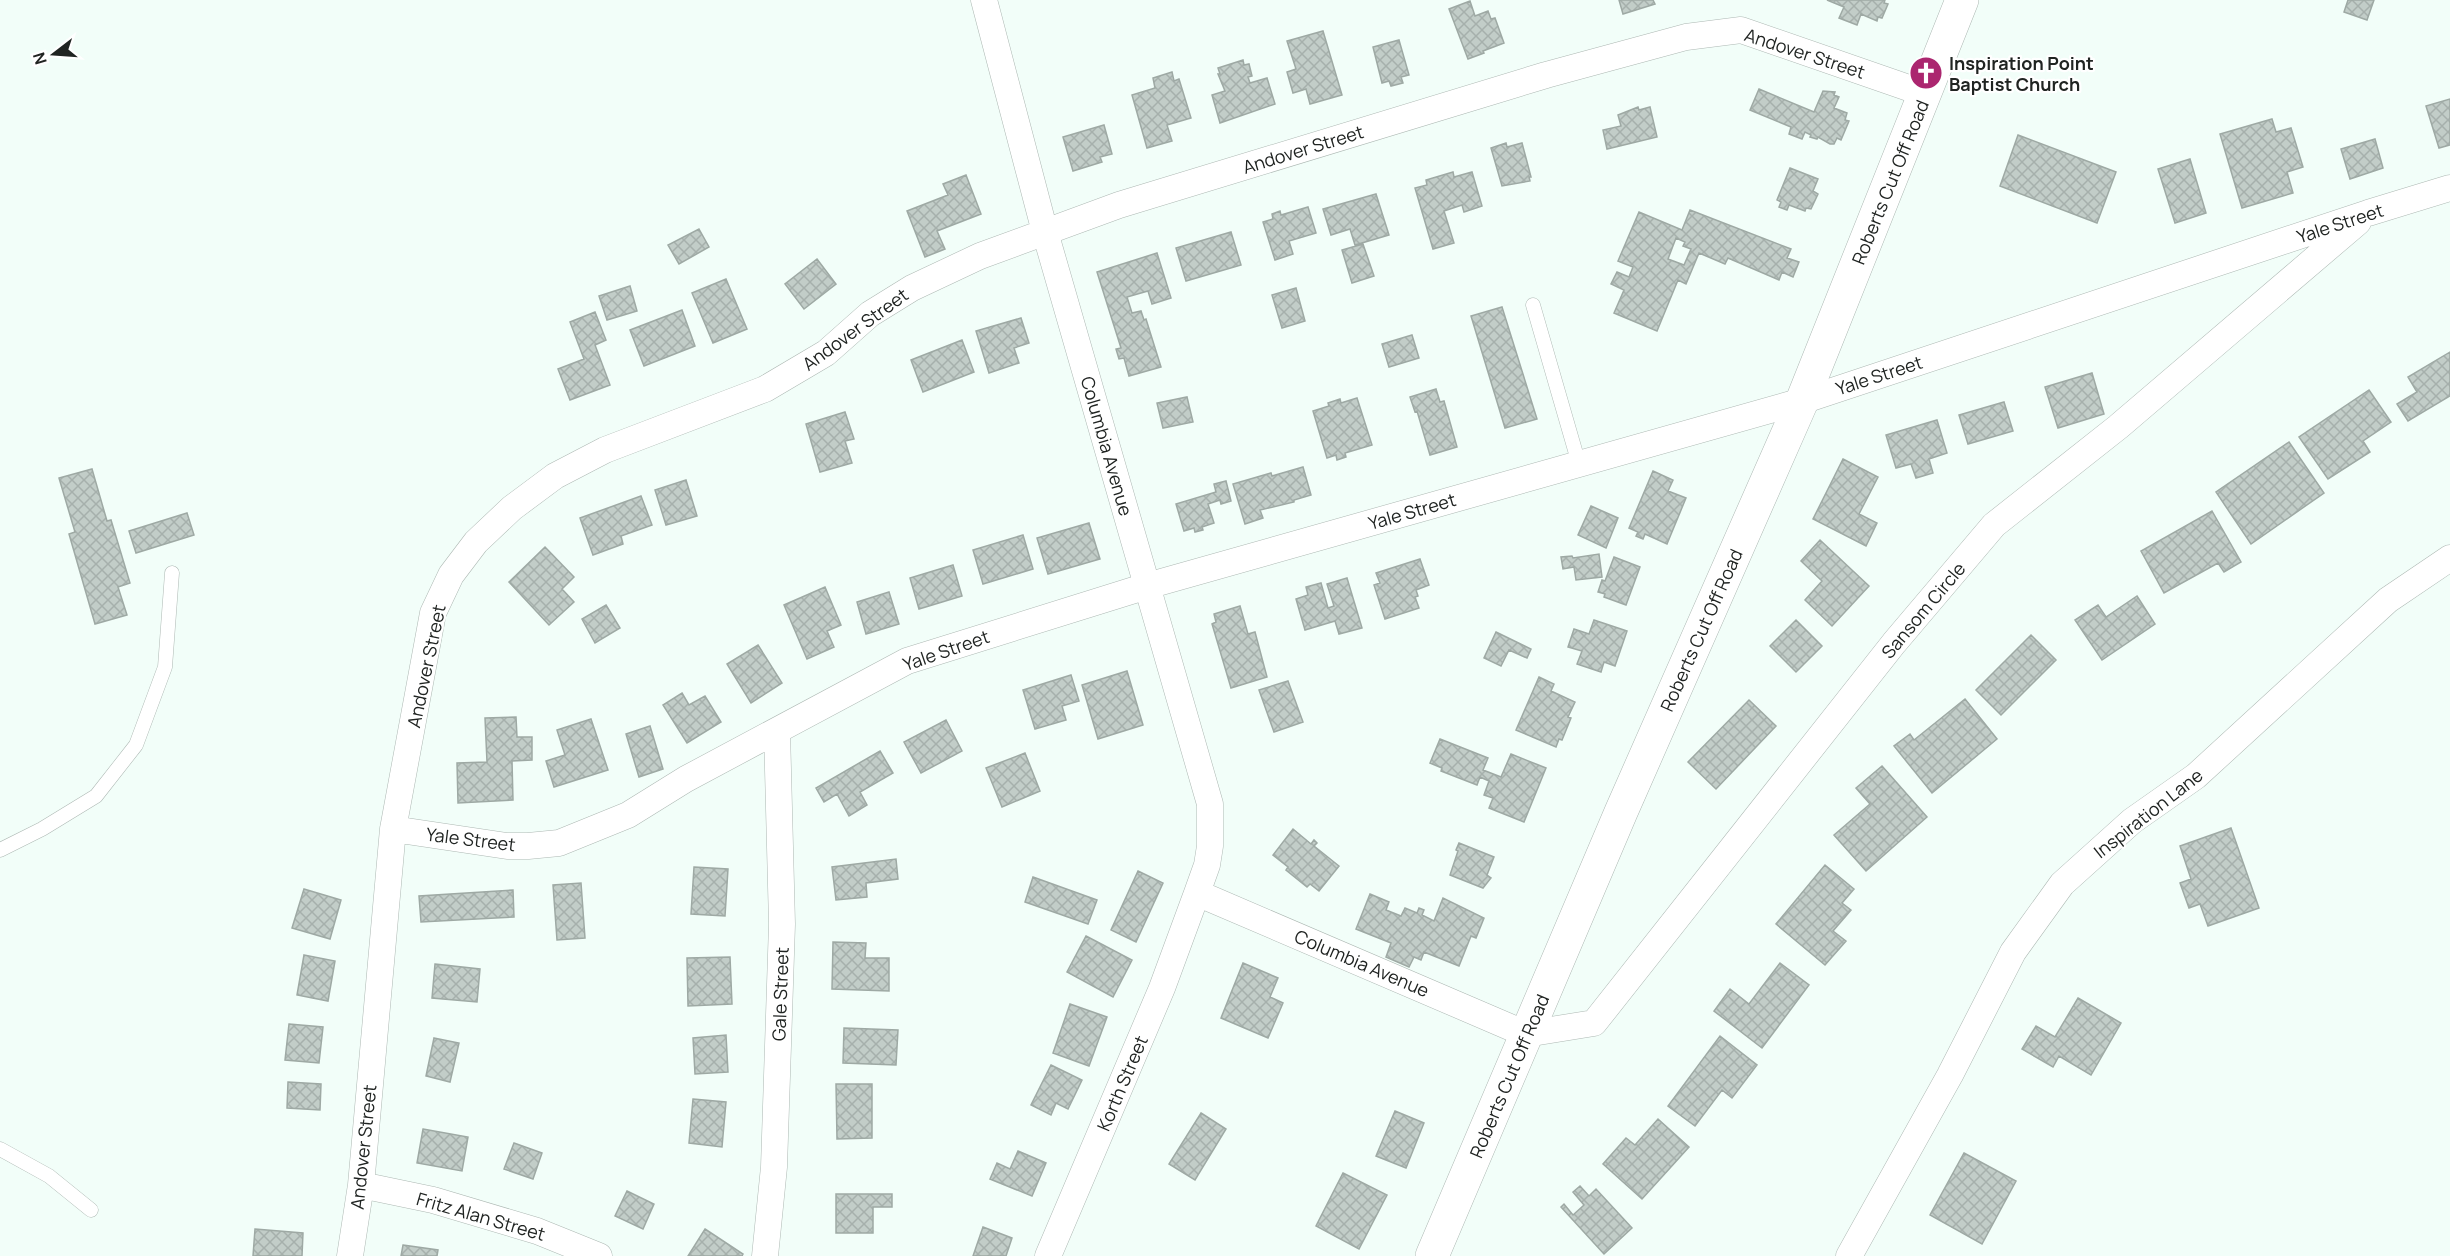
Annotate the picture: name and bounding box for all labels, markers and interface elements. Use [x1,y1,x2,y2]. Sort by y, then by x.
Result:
street label: Andover Street [1742,22,1868,84]
north arrow [24,24,84,84]
text: N [27,50,52,67]
place label: Inspiration Point Baptist Church [1949,51,2094,96]
church icon: Inspiration Point Baptist Church [1908,55,1944,91]
street label: Roberts Cut Off Road [1846,96,1934,268]
street label: Andover Street [1240,119,1366,179]
street label: Yale Street [2294,198,2386,248]
street label: Andover Street [797,282,913,376]
street label: Yale Street [1833,350,1925,400]
street label: Columbia Avenue [1076,374,1138,518]
street label: Yale Street [1366,487,1458,535]
street label: Roberts Cut Off Road [1654,545,1748,715]
street label: Sansom Circle [1876,557,1970,663]
street label: Andover Street [401,602,451,730]
street label: Yale Street [900,624,992,676]
street label: Inspiration Lane [2089,763,2207,863]
street label: Yale Street [425,822,517,856]
street label: Columbia Avenue [1291,924,1433,1002]
street label: Gale Street [766,947,794,1041]
street label: Roberts Cut Off Road [1464,991,1554,1161]
street label: Korth Street [1091,1032,1153,1134]
street label: Andover Street [345,1083,381,1211]
street label: Fritz Alan Street [414,1186,548,1246]

